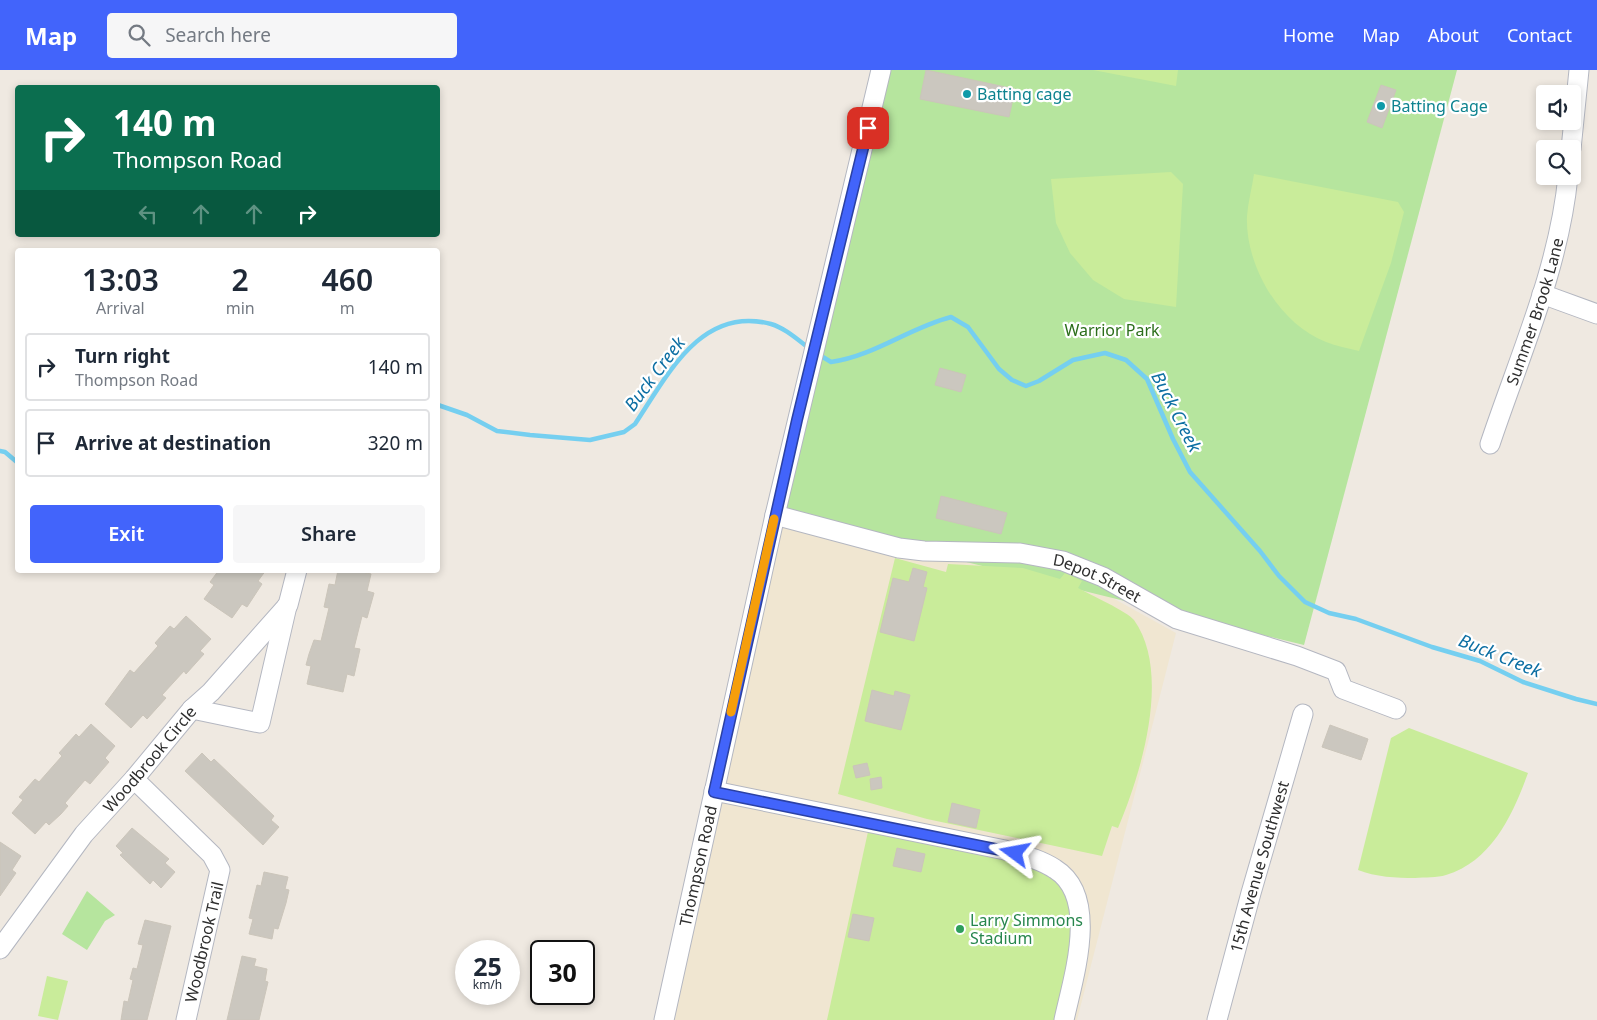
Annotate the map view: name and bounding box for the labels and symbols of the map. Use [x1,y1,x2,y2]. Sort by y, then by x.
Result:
place label: Batting cage [977,83,1071,105]
marker: Batting cage [961,88,973,100]
place label: Batting Cage [1391,95,1488,117]
marker: Batting Cage [1375,100,1387,112]
pin [847,107,889,149]
street label: Summer Brook Lane [1501,236,1568,388]
park label: Warrior Park [1064,319,1160,341]
water label: Buck Creek [618,330,691,415]
water label: Buck Creek [1146,367,1208,457]
street label: Depot Street [1051,548,1145,607]
water label: Buck Creek [1455,628,1546,683]
street label: Woodbrook Circle [98,701,201,817]
street label: 15th Avenue Southwest [1225,778,1294,955]
street label: Thompson Road [674,803,722,928]
position arrow [988,826,1040,878]
street label: Woodbrook Trail [179,879,229,1005]
place label: Larry Simmons Stadium [970,909,1083,949]
marker: Larry Simmons Stadium [954,923,966,935]
speed limit sign: 30 [530,940,595,1005]

